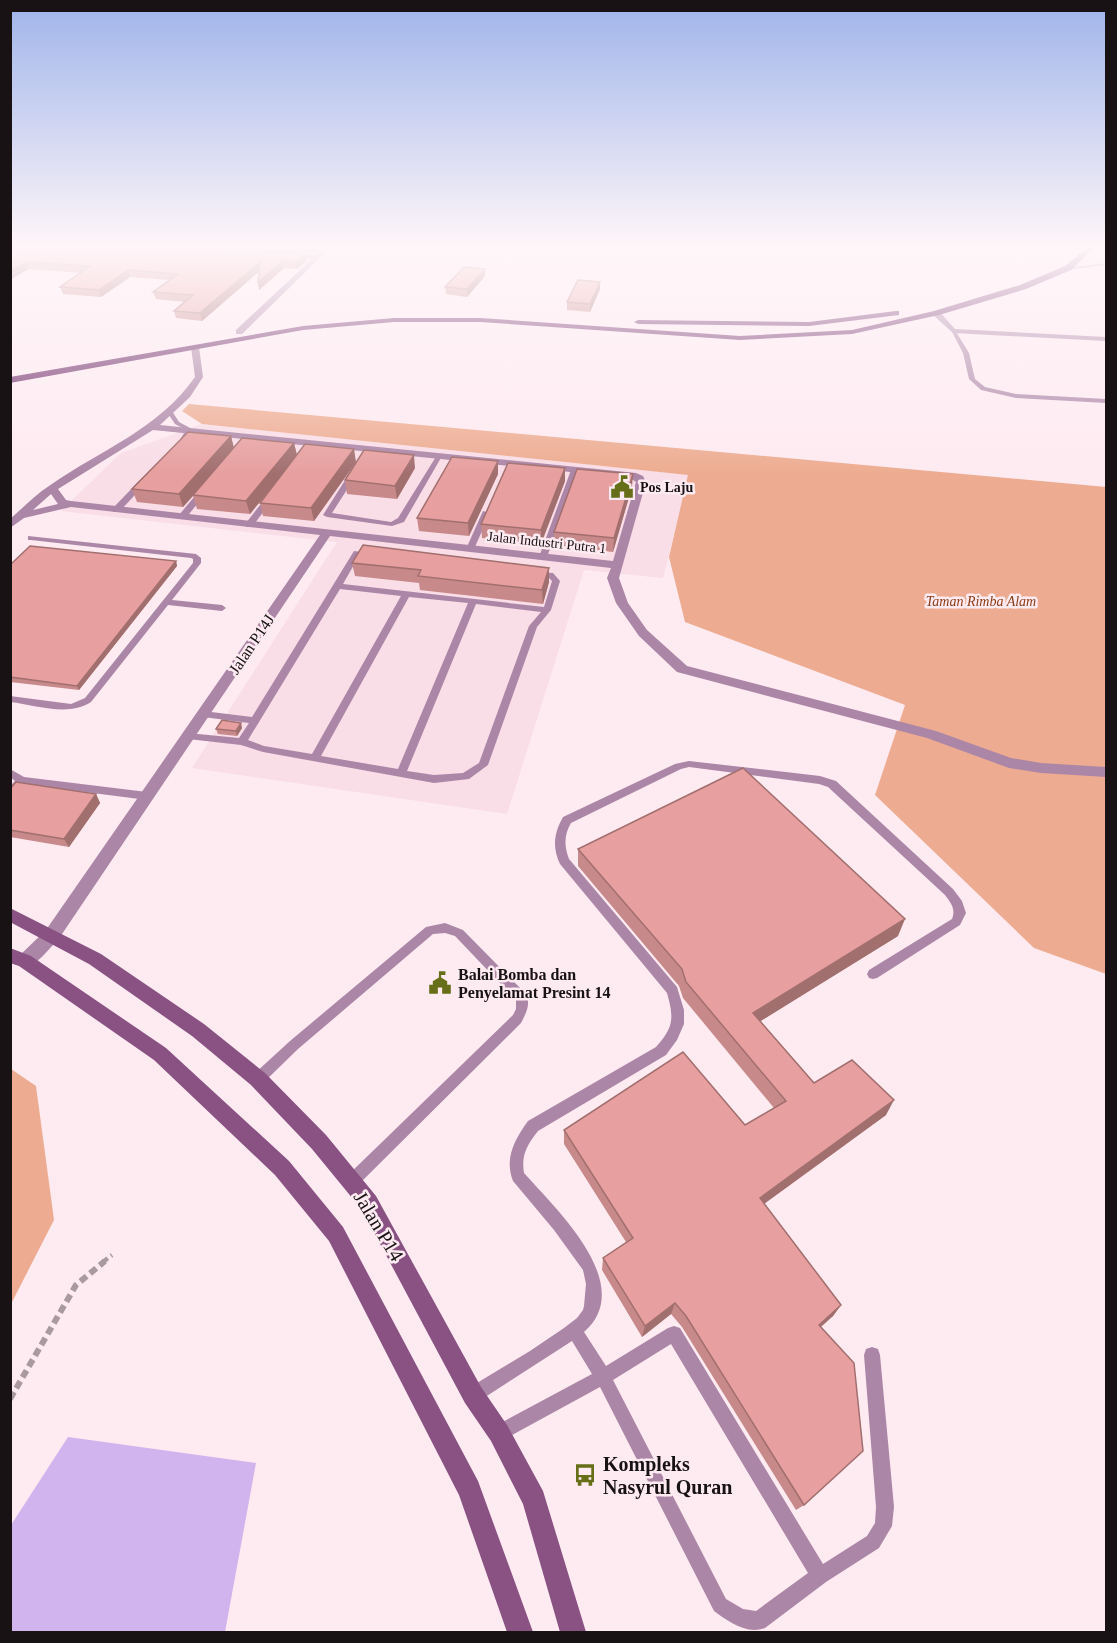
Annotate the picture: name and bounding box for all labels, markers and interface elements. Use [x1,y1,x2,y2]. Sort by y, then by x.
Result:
public building icon: Pos Laju [609,474,635,500]
place label: Pos Laju [640,480,694,495]
street label: Jalan Industri Putra 1 [487,529,607,556]
park label: Taman Rimba Alam [926,594,1036,609]
street label: Jalan P14J [225,611,277,677]
place label: Balai Bomba dan Penyelamat Presint 14 [458,966,611,1002]
public building icon: Balai Bomba dan Penyelamat Presint 14 [427,970,453,996]
street label: Jalan P14 [350,1187,408,1265]
place label: Kompleks Nasyrul Quran [603,1453,732,1499]
bus stop icon: Kompleks Nasyrul Quran [572,1462,598,1488]

